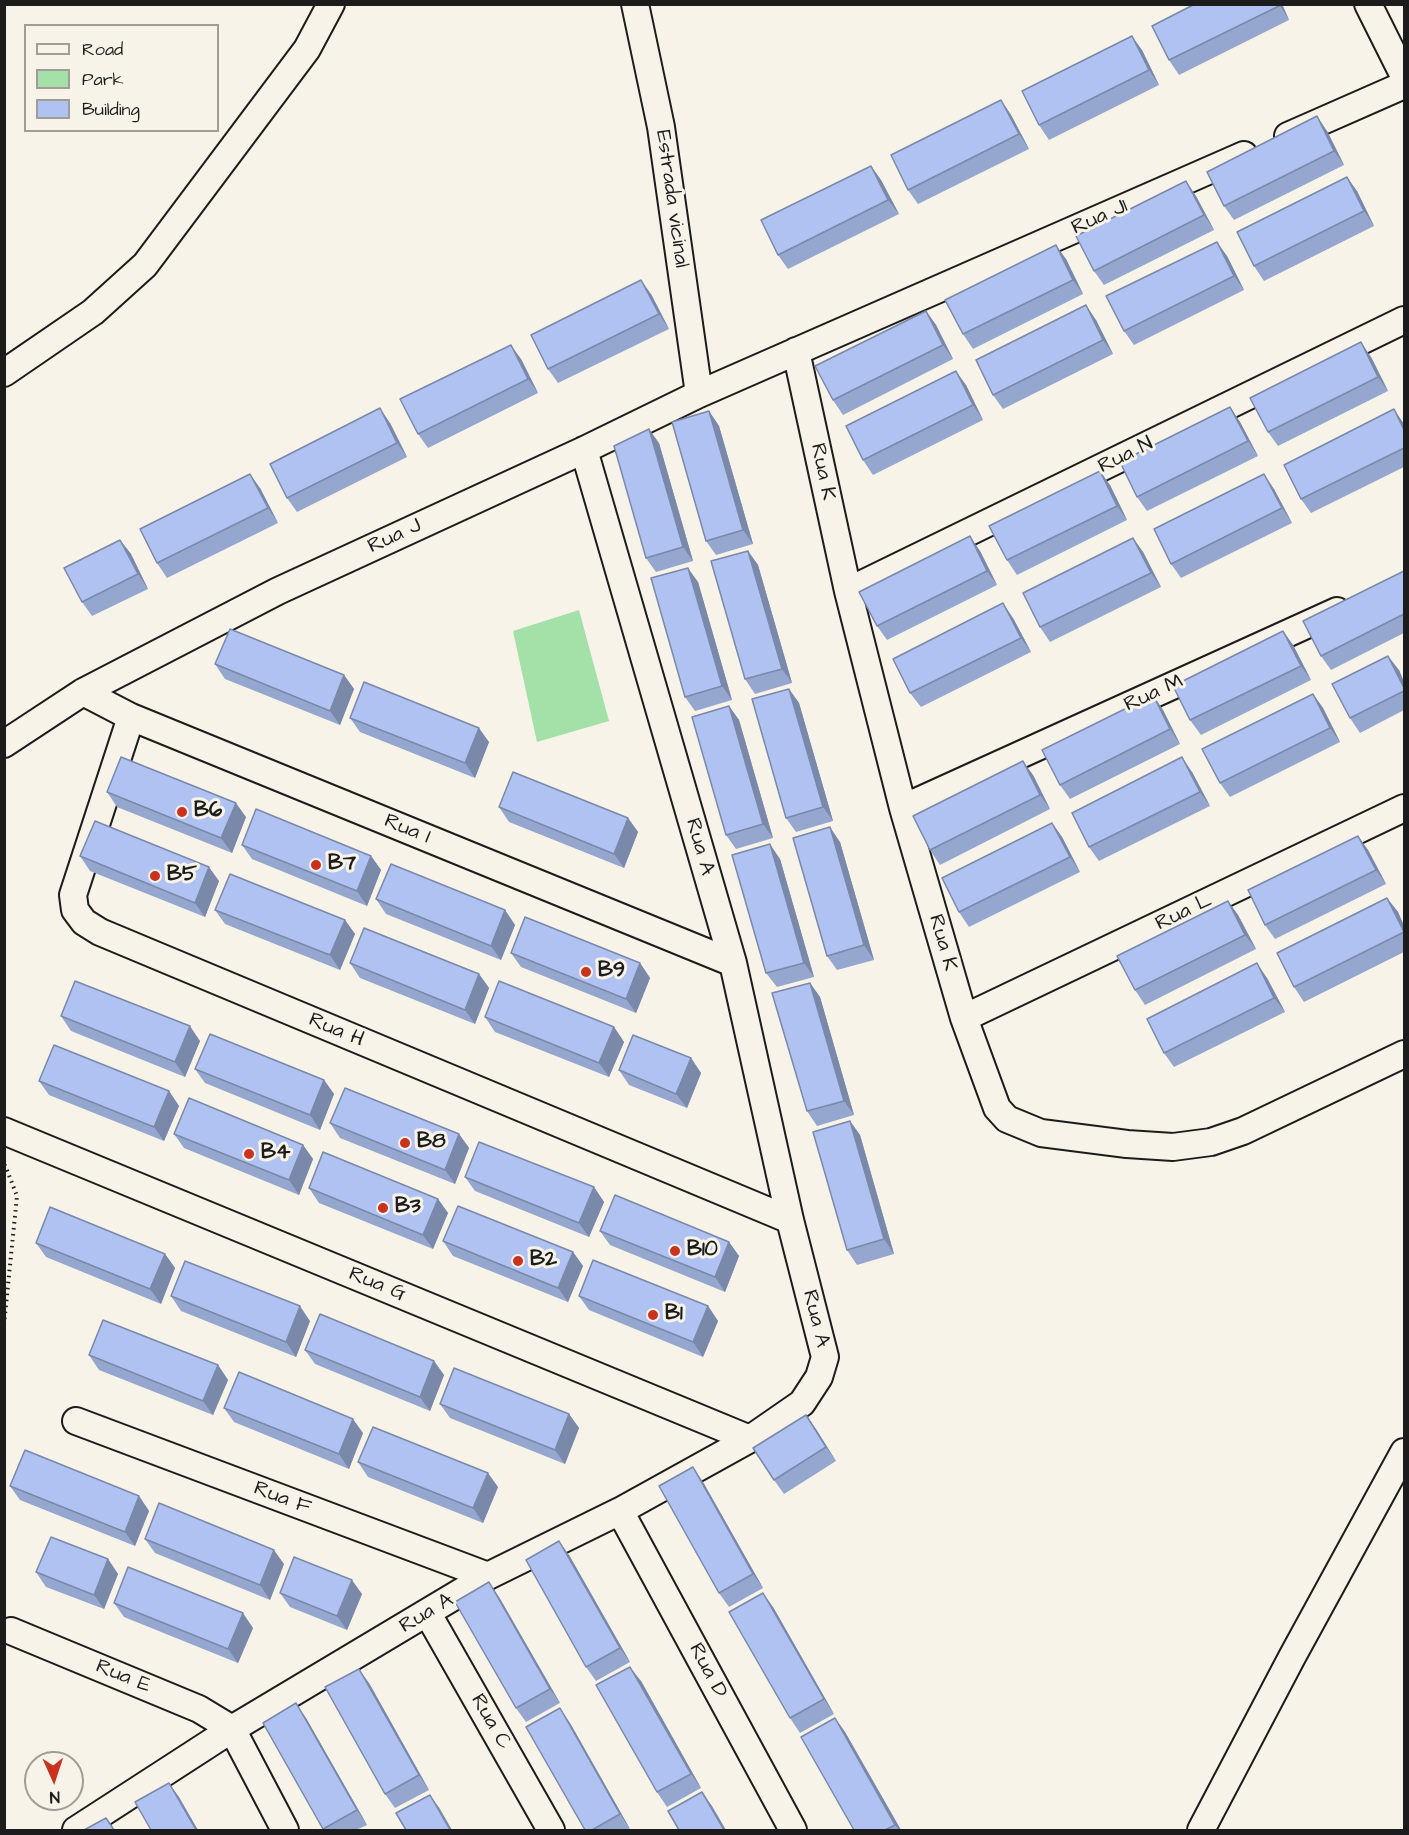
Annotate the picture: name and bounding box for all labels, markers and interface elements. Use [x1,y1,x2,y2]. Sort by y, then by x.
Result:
legend [24,24,219,132]
text: Road [82,37,123,62]
text: Park [82,67,124,92]
text: Building [82,97,140,122]
street label: Estrada vicinal [649,129,693,269]
street label: Rua J1 [1068,195,1132,241]
street label: Rua N [1094,432,1158,480]
street label: Rua K [804,441,840,503]
street label: Rua J [364,514,426,560]
street label: Rua M [1121,669,1187,719]
place label: B6 [194,799,222,825]
marker: B6 [175,805,189,819]
street label: Rua I [380,809,434,851]
street label: Rua A [679,816,719,878]
place label: B7 [328,852,356,878]
marker: B7 [309,858,323,872]
place label: B5 [167,863,197,889]
marker: B5 [148,869,162,883]
street label: Rua L [1152,889,1216,937]
street label: Rua K [922,912,962,974]
place label: B9 [598,959,625,985]
marker: B9 [579,965,593,979]
street label: Rua H [305,1008,367,1054]
place label: B8 [417,1130,446,1156]
marker: B8 [398,1136,412,1150]
place label: B4 [261,1141,290,1167]
marker: B4 [242,1147,256,1161]
place label: B3 [395,1195,421,1221]
marker: B3 [376,1201,390,1215]
place label: B10 [687,1238,718,1264]
marker: B10 [668,1244,682,1258]
place label: B2 [530,1248,557,1274]
marker: B2 [511,1254,525,1268]
street label: Rua G [345,1262,409,1308]
street label: Rua A [796,1288,834,1350]
place label: B1 [665,1302,683,1328]
marker: B1 [646,1308,660,1322]
street label: Rua F [250,1477,314,1521]
street label: Rua A [396,1588,458,1640]
street label: Rua D [682,1639,732,1703]
street label: Rua E [92,1655,154,1699]
street label: Rua C [464,1690,516,1754]
north arrow [24,1751,84,1811]
text: N [49,1786,60,1808]

